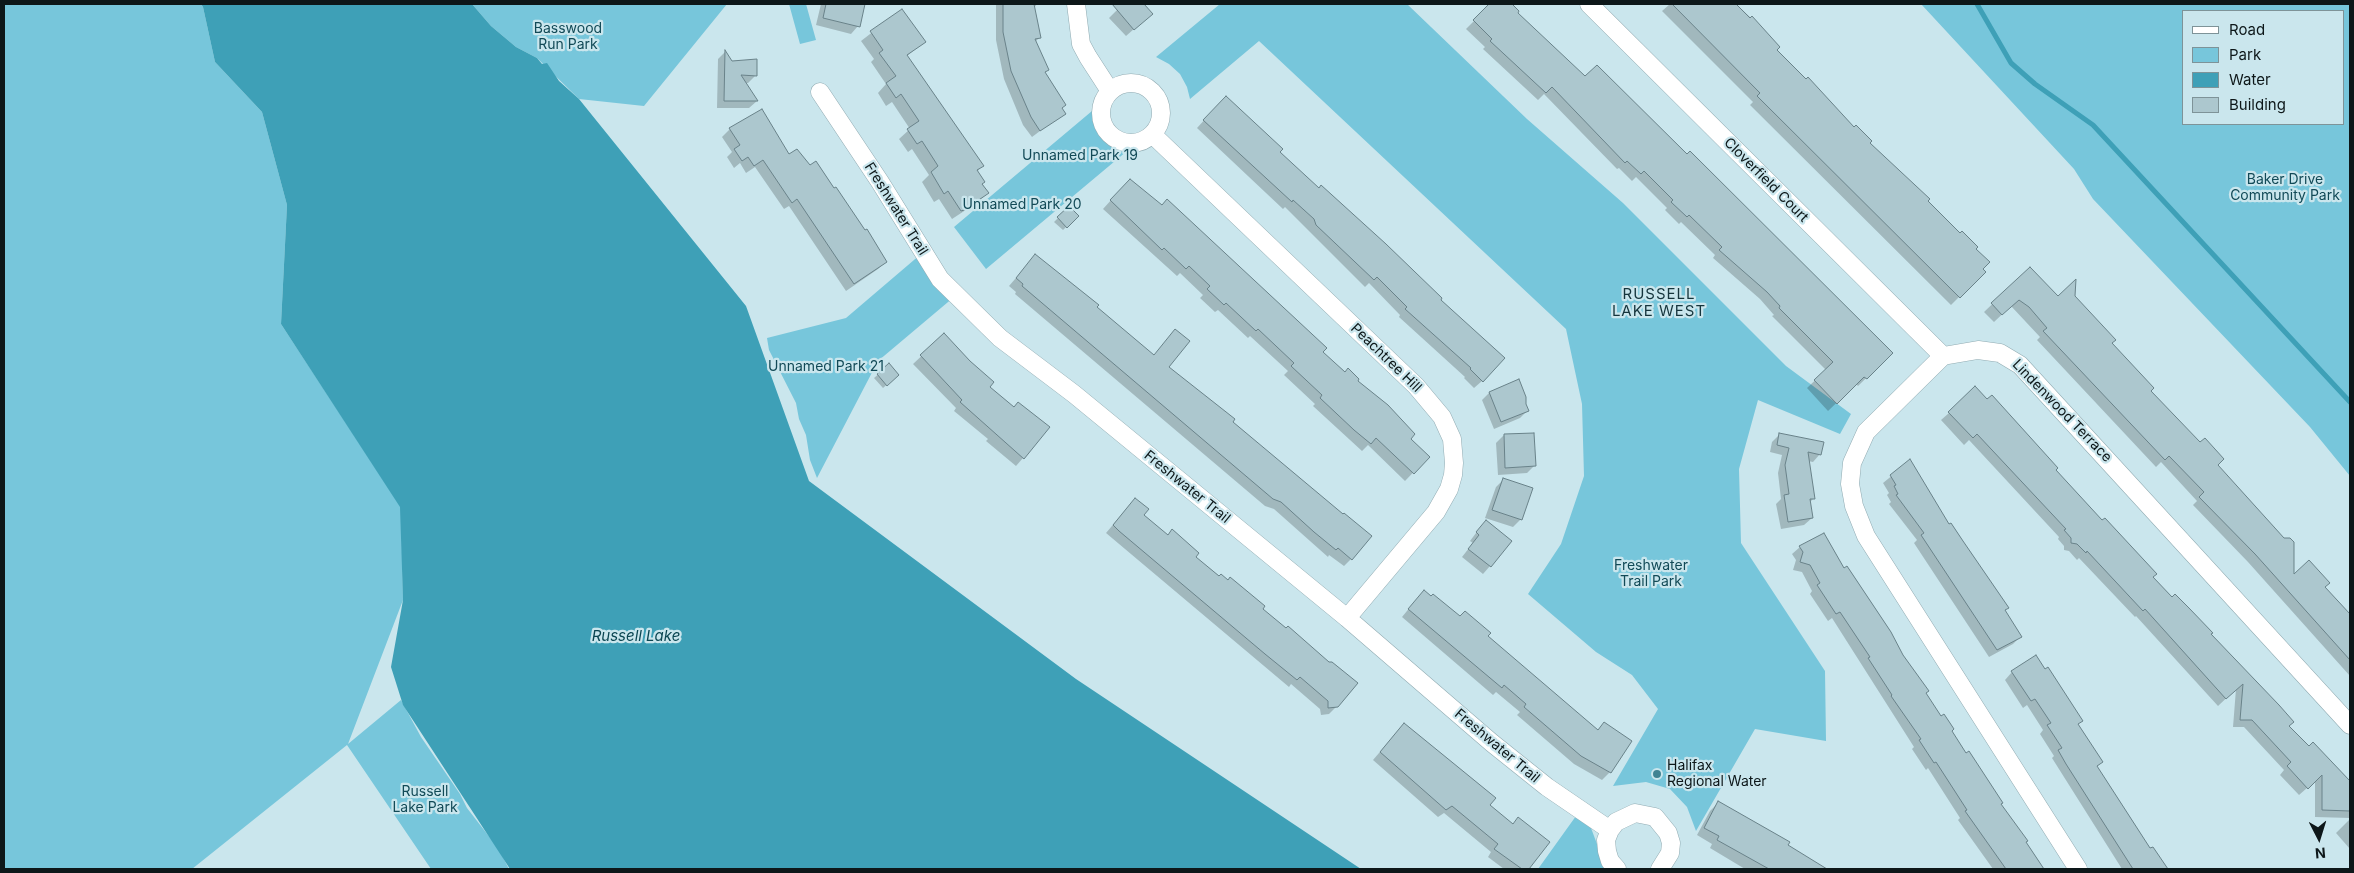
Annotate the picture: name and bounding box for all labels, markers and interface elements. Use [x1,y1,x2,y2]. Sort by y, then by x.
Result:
legend [2182,10,2344,125]
text: Road [2229,20,2265,39]
park label: Basswood Run Park [534,21,602,54]
text: Park [2229,45,2261,64]
text: Water [2229,70,2271,89]
text: Building [2229,95,2286,114]
street label: Cloverfield Court [1720,134,1812,226]
park label: Unnamed Park 19 [1022,148,1138,164]
street label: Freshwater Trail [861,160,931,258]
park label: Baker Drive Community Park [2230,172,2340,204]
park label: Unnamed Park 20 [962,197,1082,213]
district label: RUSSELL LAKE WEST [1611,285,1707,320]
street label: Peachtree Hill [1347,320,1425,396]
street label: Lindenwood Terrace [2009,356,2115,466]
park label: Unnamed Park 21 [768,359,884,375]
street label: Freshwater Trail [1141,447,1233,527]
park label: Freshwater Trail Park [1614,558,1688,590]
water label: Russell Lake [592,627,680,645]
street label: Freshwater Trail [1451,705,1543,787]
place label: Halifax Regional Water [1667,758,1767,790]
marker: Halifax Regional Water [1651,768,1663,780]
park label: Russell Lake Park [392,784,458,816]
north arrow [2294,813,2344,863]
text: N [2314,845,2326,862]

